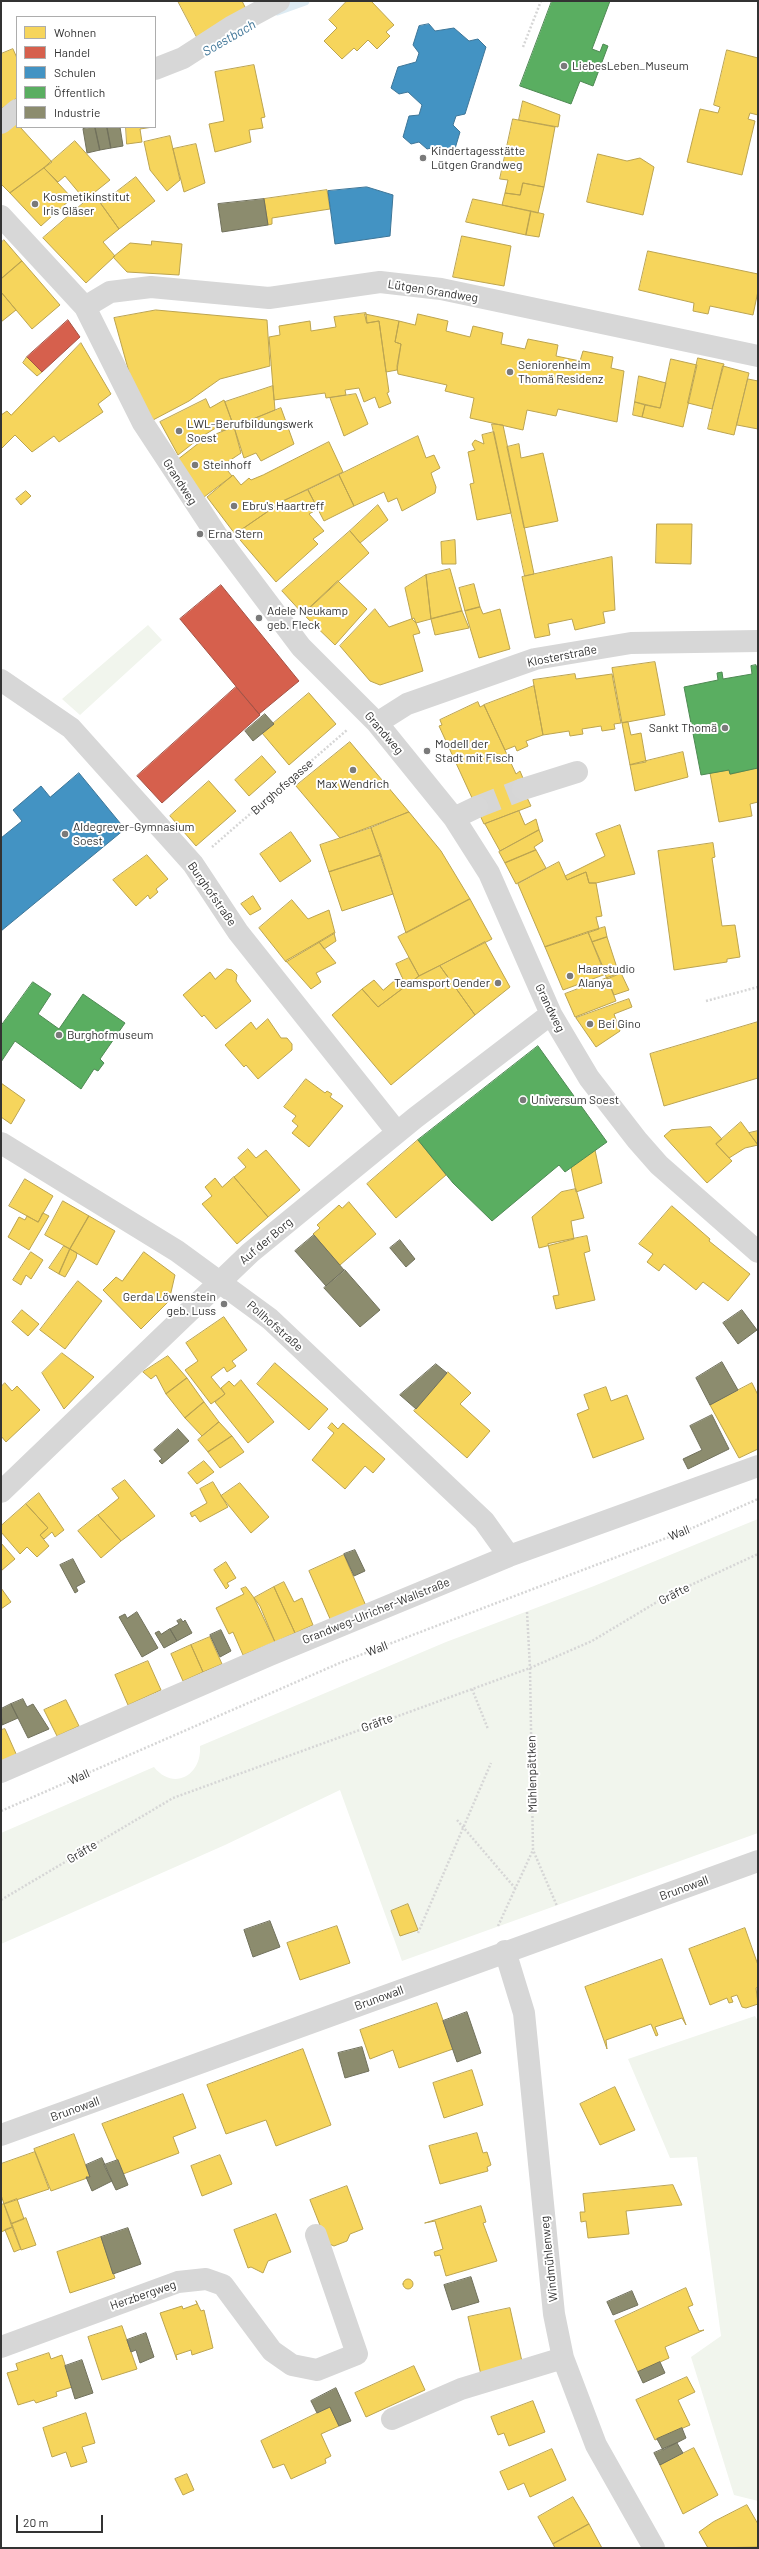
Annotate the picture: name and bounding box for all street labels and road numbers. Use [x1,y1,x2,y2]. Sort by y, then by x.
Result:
street label: Lütgen Grandweg [387,277,479,305]
street label: Grandweg [160,456,200,508]
street label: Klosterstraße [526,642,598,670]
street label: Grandweg [361,709,407,757]
street label: Burghofsgasse [248,756,316,818]
street label: Burghofstraße [185,859,239,929]
street label: Grandweg [532,981,568,1035]
street label: Auf der Borg [237,1215,295,1267]
street label: Pollhofstraße [244,1298,306,1354]
street label: Wall [666,1522,692,1544]
street label: Grandweg-Ulricher-Wallstraße [300,1575,452,1647]
street label: Gräfte [656,1580,692,1608]
street label: Wall [364,1638,390,1660]
street label: Gräfte [359,1711,395,1735]
street label: Mühlenpättken [524,1735,540,1813]
street label: Wall [66,1766,92,1788]
street label: Gräfte [64,1837,100,1867]
street label: Brunowall [657,1872,711,1904]
street label: Brunowall [352,1982,406,2014]
street label: Brunowall [48,2093,102,2125]
street label: Windmühlenweg [537,2215,561,2303]
street label: Herzbergweg [108,2277,178,2313]

